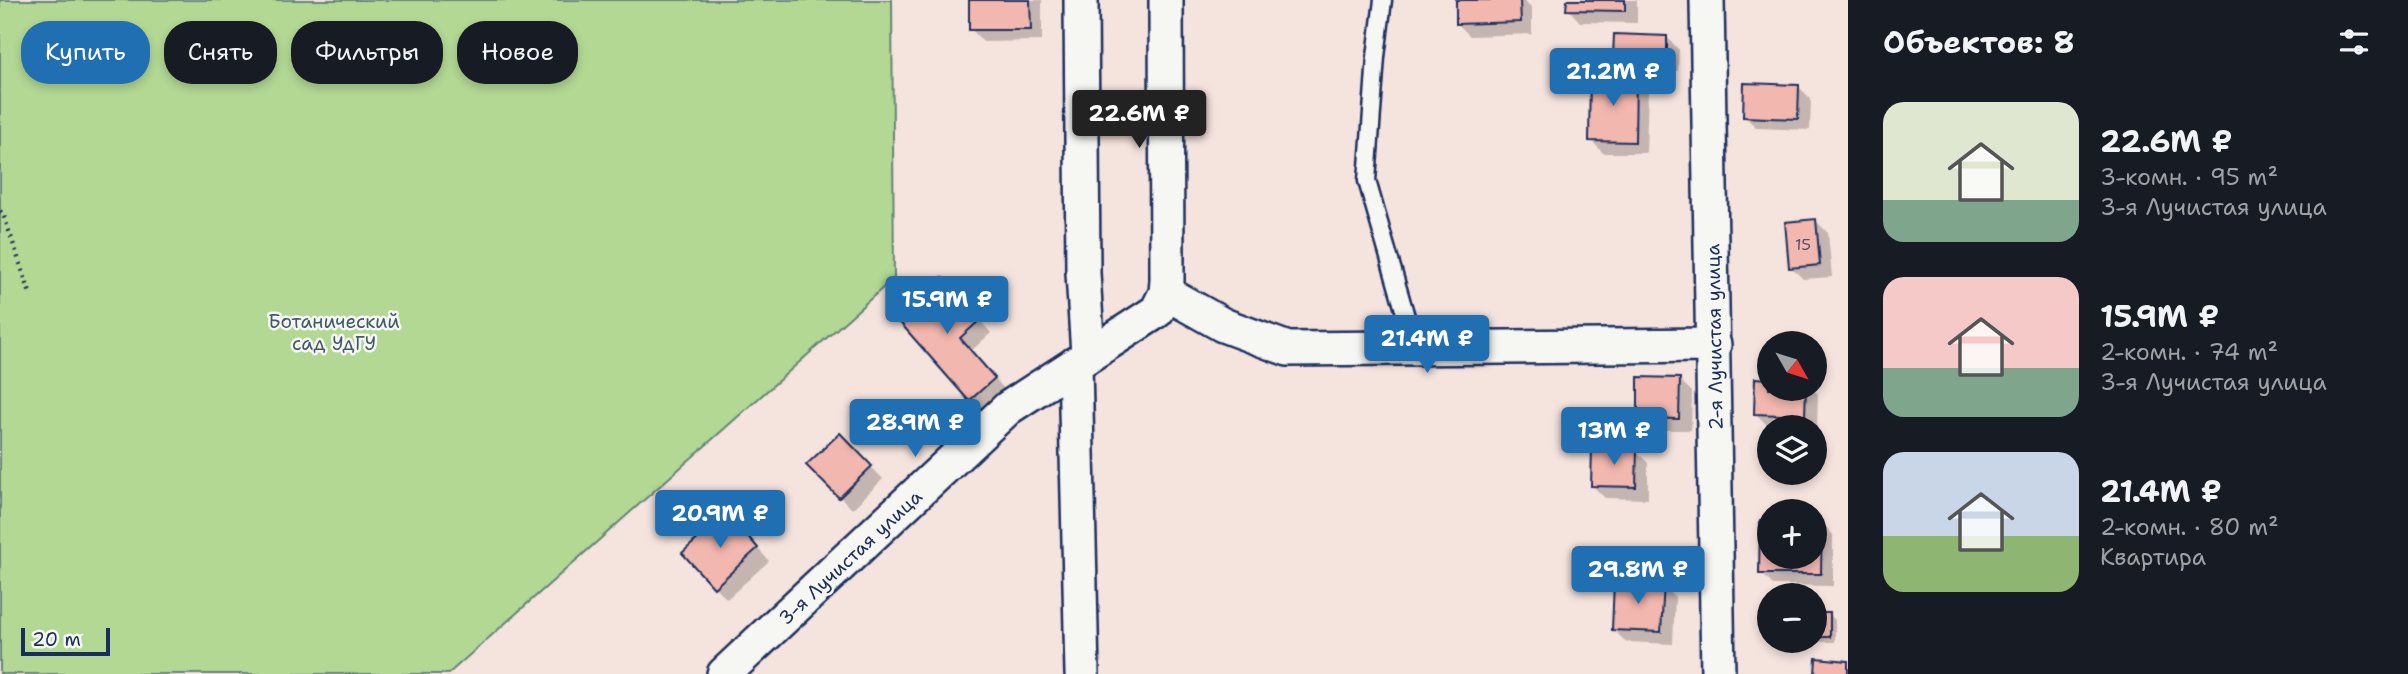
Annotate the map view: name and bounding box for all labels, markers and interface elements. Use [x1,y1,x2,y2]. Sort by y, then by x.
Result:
chip: Купить [21,21,150,84]
chip: Снять [164,21,277,84]
chip: Фильтры [291,21,443,84]
chip: Новое [457,21,578,84]
text: Объектов: 8 [1883,22,2075,63]
icon: filters [2335,23,2373,61]
pin: 21.2M ₽ [1548,48,1678,108]
text: 21.2M ₽ [1566,56,1660,86]
pin: 22.6M ₽ [1074,90,1204,150]
text: 22.6M ₽ [1088,98,1190,128]
text: 22.6M ₽ [2100,121,2232,162]
icon: home [1939,130,2023,214]
text: 3-комн. · 95 m² [2100,162,2278,192]
text: 3-я Лучистая улица [2100,192,2327,222]
house number: 15 [1795,234,1811,255]
street label: 2-я Лучистая улица [1700,243,1729,430]
pin: 15.9M ₽ [882,276,1012,336]
text: 15.9M ₽ [901,284,993,314]
text: 15.9M ₽ [2100,296,2219,337]
icon: home [1939,305,2023,389]
park label: Ботанический сад УдГУ [268,309,400,356]
pin: 21.4M ₽ [1362,316,1492,375]
text: 21.4M ₽ [1380,323,1474,353]
north arrow [1757,331,1827,401]
map controls [1757,331,1827,653]
text: 2-комн. · 74 m² [2100,337,2278,367]
text: 3-я Лучистая улица [2100,367,2327,397]
pin: 28.9M ₽ [850,400,980,459]
text: 28.9M ₽ [866,407,964,437]
pin: 13M ₽ [1565,407,1663,467]
text: 13M ₽ [1577,415,1651,445]
button: layers [1757,415,1827,485]
text: 21.4M ₽ [2100,471,2222,512]
icon: home [1939,480,2023,564]
street label: 3-я Лучистая улица [773,484,927,630]
pin: 20.9M ₽ [655,490,785,550]
text: 20.9M ₽ [671,498,769,528]
button: + [1757,499,1827,569]
text: 2-комн. · 80 m² [2100,512,2279,542]
text: Квартира [2100,542,2206,572]
pin: 29.8M ₽ [1573,546,1703,606]
text: 29.8M ₽ [1588,554,1688,584]
button: − [1757,583,1827,653]
scale bar [21,625,110,657]
text: 20 m [32,627,81,652]

